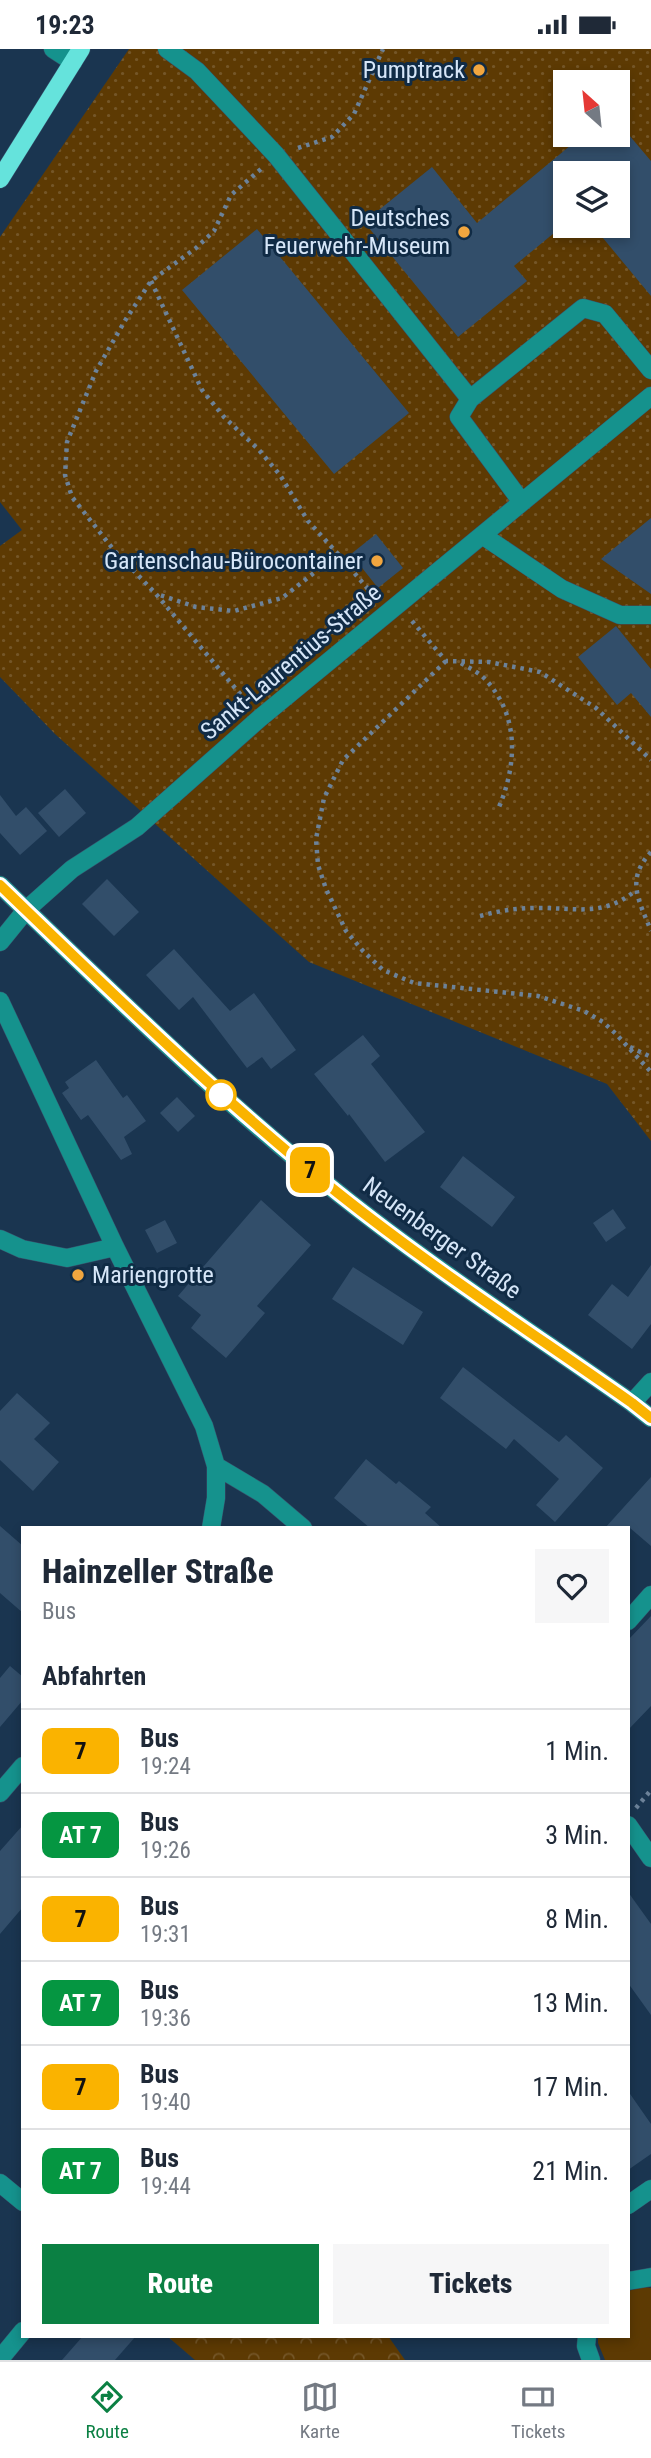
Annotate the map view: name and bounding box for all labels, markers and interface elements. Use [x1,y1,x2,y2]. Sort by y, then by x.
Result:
text: 19:23 [35,10,95,40]
place label: Pumptrack [363,56,465,84]
marker: Pumptrack [471,62,487,78]
north arrow [553,70,630,147]
map controls [553,70,630,238]
button: layers [553,161,630,238]
place label: Deutsches Feuerwehr-Museum [264,204,450,260]
marker: Deutsches Feuerwehr-Museum [456,224,472,240]
place label: Gartenschau-Bürocontainer [104,547,363,575]
marker: Gartenschau-Bürocontainer [369,553,385,569]
street label: Sankt-Laurentius-Straße [195,578,387,746]
unlabelled marker [206,1080,236,1110]
line badge: 7 [287,1147,333,1193]
text: 7 [304,1156,316,1184]
street label: Neuenberger Straße [358,1171,526,1305]
place label: Mariengrotte [92,1261,214,1289]
marker: Mariengrotte [70,1267,86,1283]
button: heart [535,1549,609,1623]
text: Hainzeller Straße [42,1552,274,1591]
text: Bus [42,1598,76,1625]
text: Abfahrten [42,1661,146,1691]
text: Bus [140,1723,179,1753]
text: 1 Min. [545,1736,609,1766]
text: 7 [74,1737,87,1765]
text: 19:24 [140,1753,191,1780]
text: Bus [140,1807,179,1837]
text: 3 Min. [545,1820,609,1850]
text: AT 7 [59,1821,102,1849]
text: 19:26 [140,1837,191,1864]
text: Bus [140,1891,179,1921]
text: 8 Min. [545,1904,609,1934]
text: 7 [74,1905,87,1933]
text: 19:31 [140,1921,191,1948]
text: Bus [140,1975,179,2005]
text: 13 Min. [532,1988,609,2018]
text: AT 7 [59,1989,102,2017]
text: 19:36 [140,2005,191,2032]
text: Bus [140,2059,179,2089]
text: 17 Min. [532,2072,609,2102]
text: 7 [74,2073,87,2101]
text: 19:40 [140,2089,191,2116]
text: Bus [140,2143,179,2173]
text: 21 Min. [532,2156,609,2186]
text: AT 7 [59,2157,102,2185]
text: 19:44 [140,2173,191,2200]
button: Route [42,2244,319,2324]
button: Tickets [333,2244,609,2324]
tab: Route [85,2378,129,2443]
tab: Karte [300,2378,340,2443]
tab: Tickets [511,2378,566,2443]

